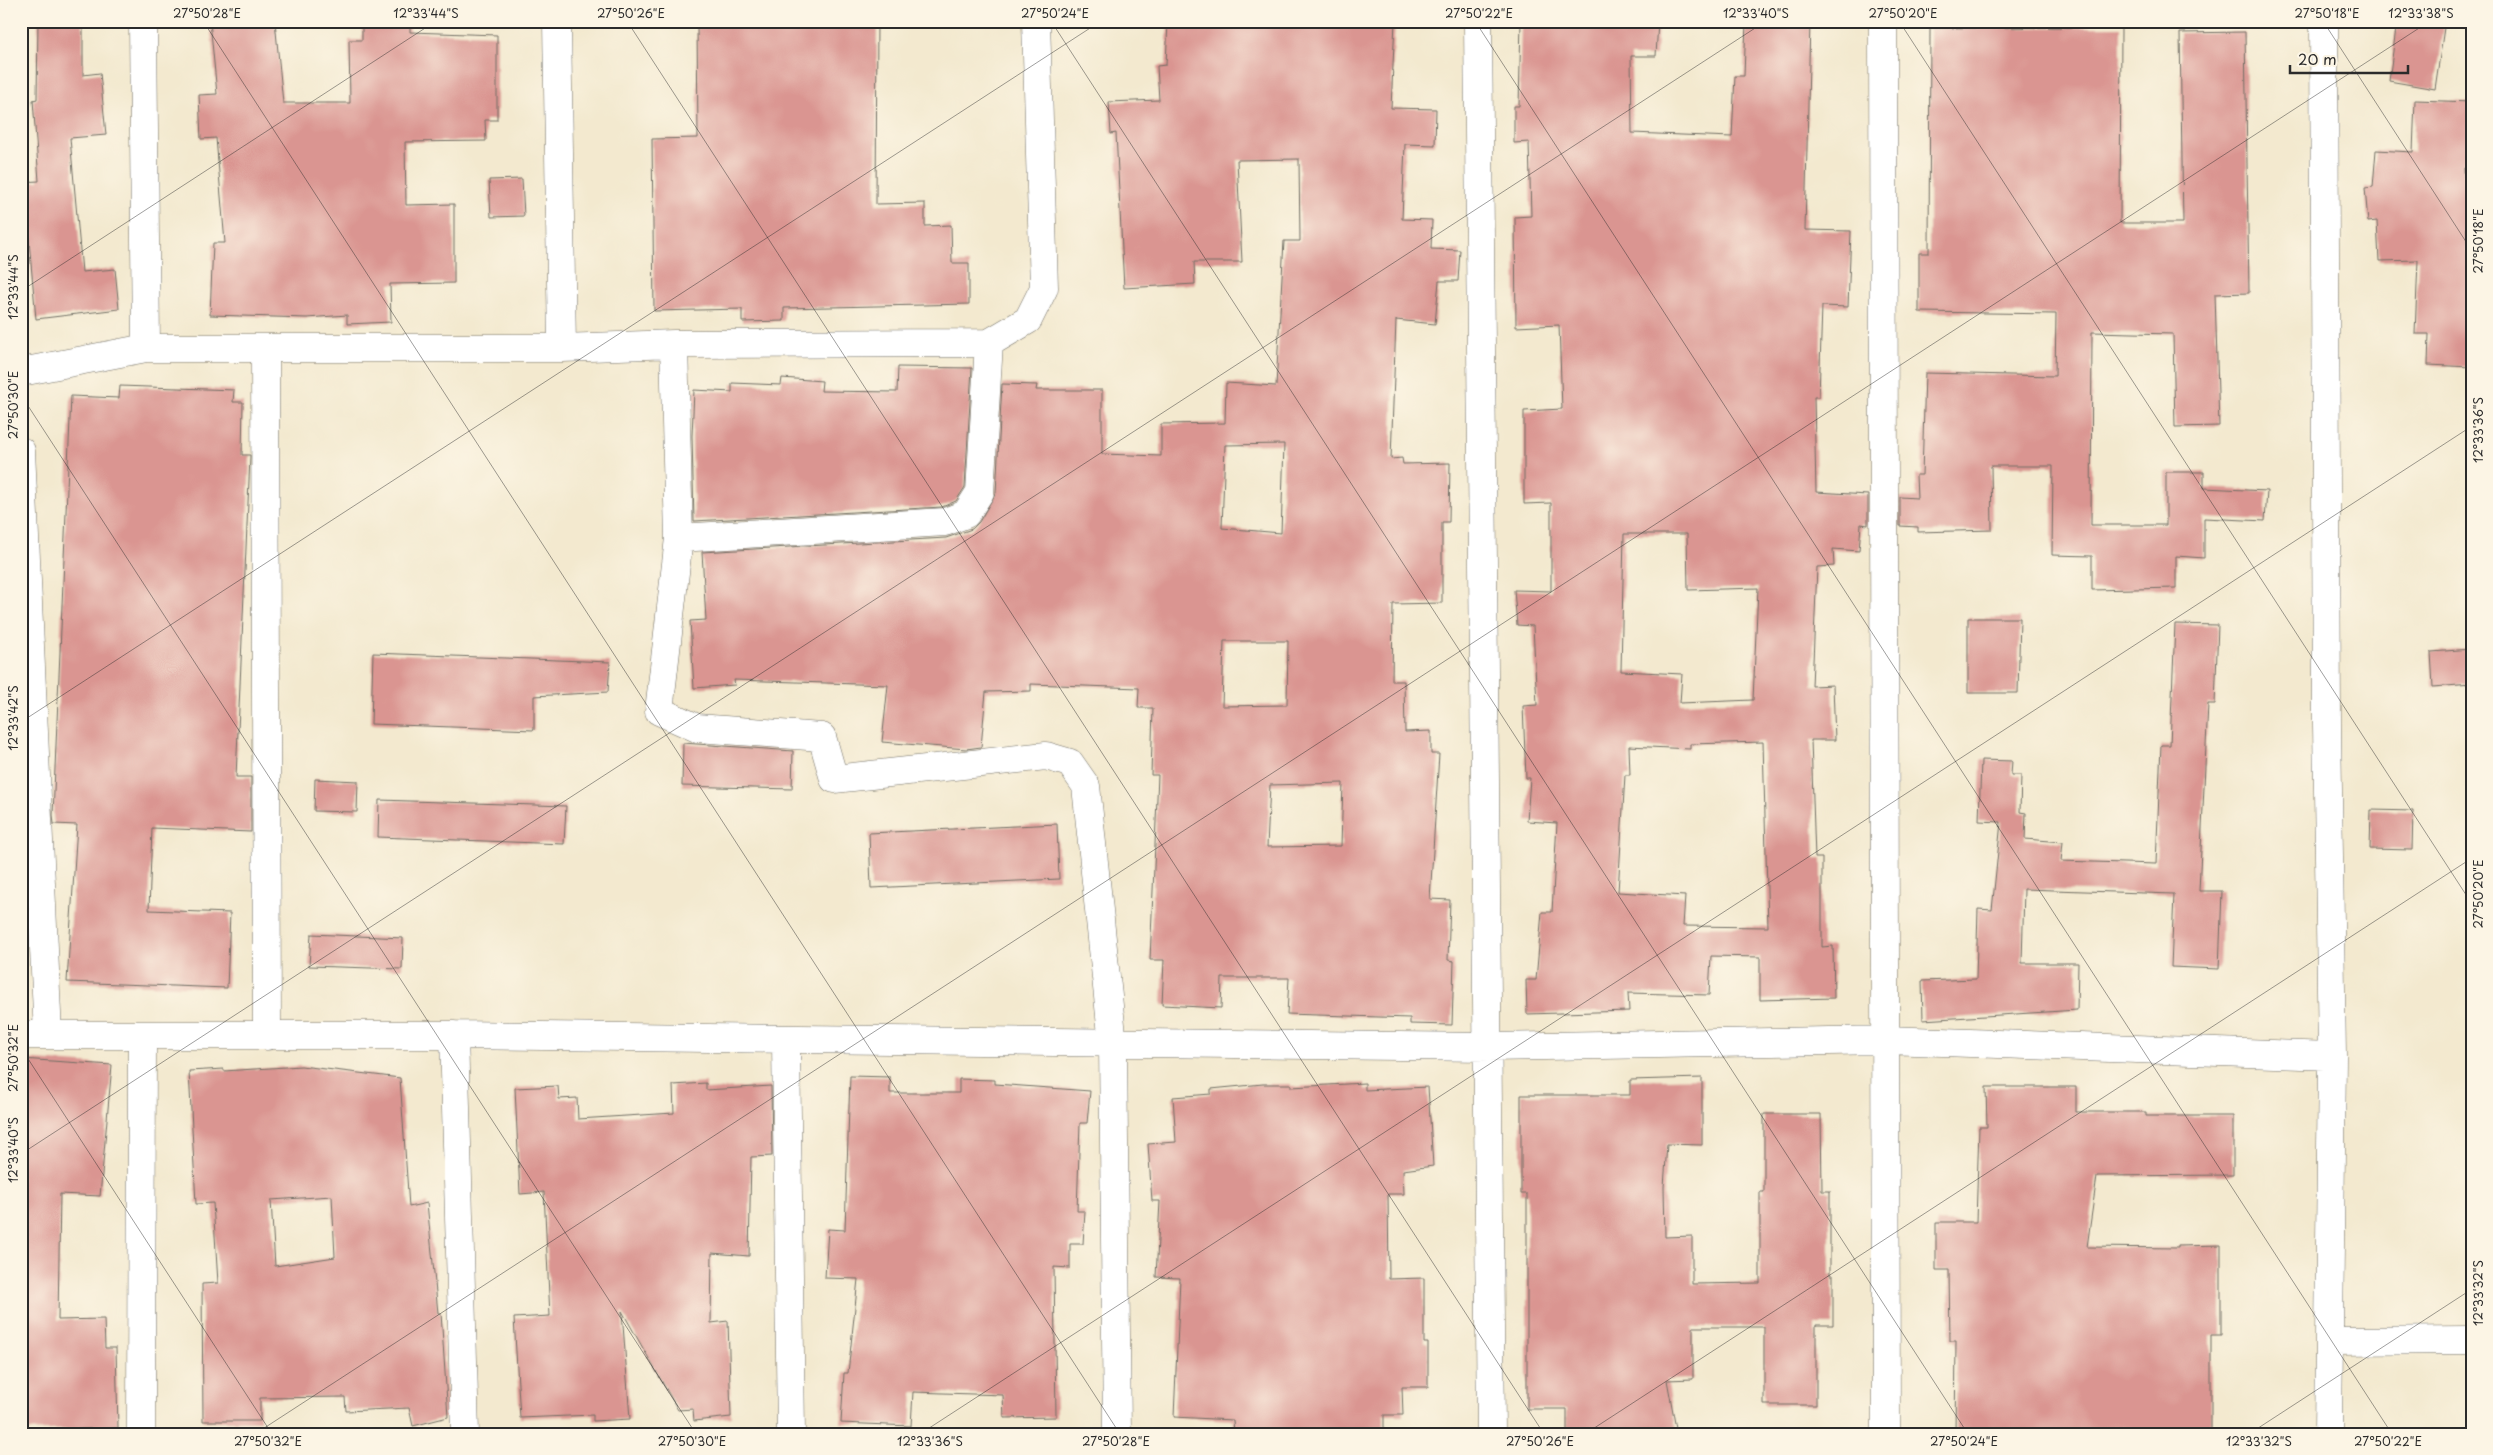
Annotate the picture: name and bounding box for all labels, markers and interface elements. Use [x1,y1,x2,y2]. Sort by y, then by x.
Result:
text: 27°50'28"E [173,4,241,22]
text: 12°33'44"S [393,4,459,22]
text: 27°50'26"E [597,4,665,22]
text: 27°50'24"E [1021,4,1089,22]
text: 27°50'22"E [1445,4,1513,22]
text: 12°33'40"S [1723,4,1789,22]
text: 27°50'20"E [1869,4,1937,22]
text: 27°50'18"E [2295,4,2359,22]
text: 12°33'38"S [2388,4,2454,22]
scale bar [2290,42,2408,74]
text: 20 m [2298,47,2337,70]
text: 27°50'18"E [2469,209,2487,273]
text: 12°33'44"S [4,254,22,320]
text: 27°50'30"E [4,371,22,439]
text: 12°33'36"S [2469,397,2487,463]
text: 12°33'42"S [4,685,22,751]
text: 27°50'20"E [2469,860,2487,928]
text: 27°50'32"E [4,1024,22,1092]
text: 12°33'40"S [4,1117,22,1183]
text: 12°33'32"S [2469,1260,2487,1326]
text: 27°50'32"E [234,1432,302,1450]
text: 27°50'30"E [658,1432,726,1450]
text: 12°33'36"S [897,1432,963,1450]
text: 27°50'28"E [1082,1432,1150,1450]
text: 27°50'26"E [1506,1432,1574,1450]
text: 27°50'24"E [1930,1432,1998,1450]
text: 12°33'32"S [2226,1432,2292,1450]
text: 27°50'22"E [2354,1432,2422,1450]

